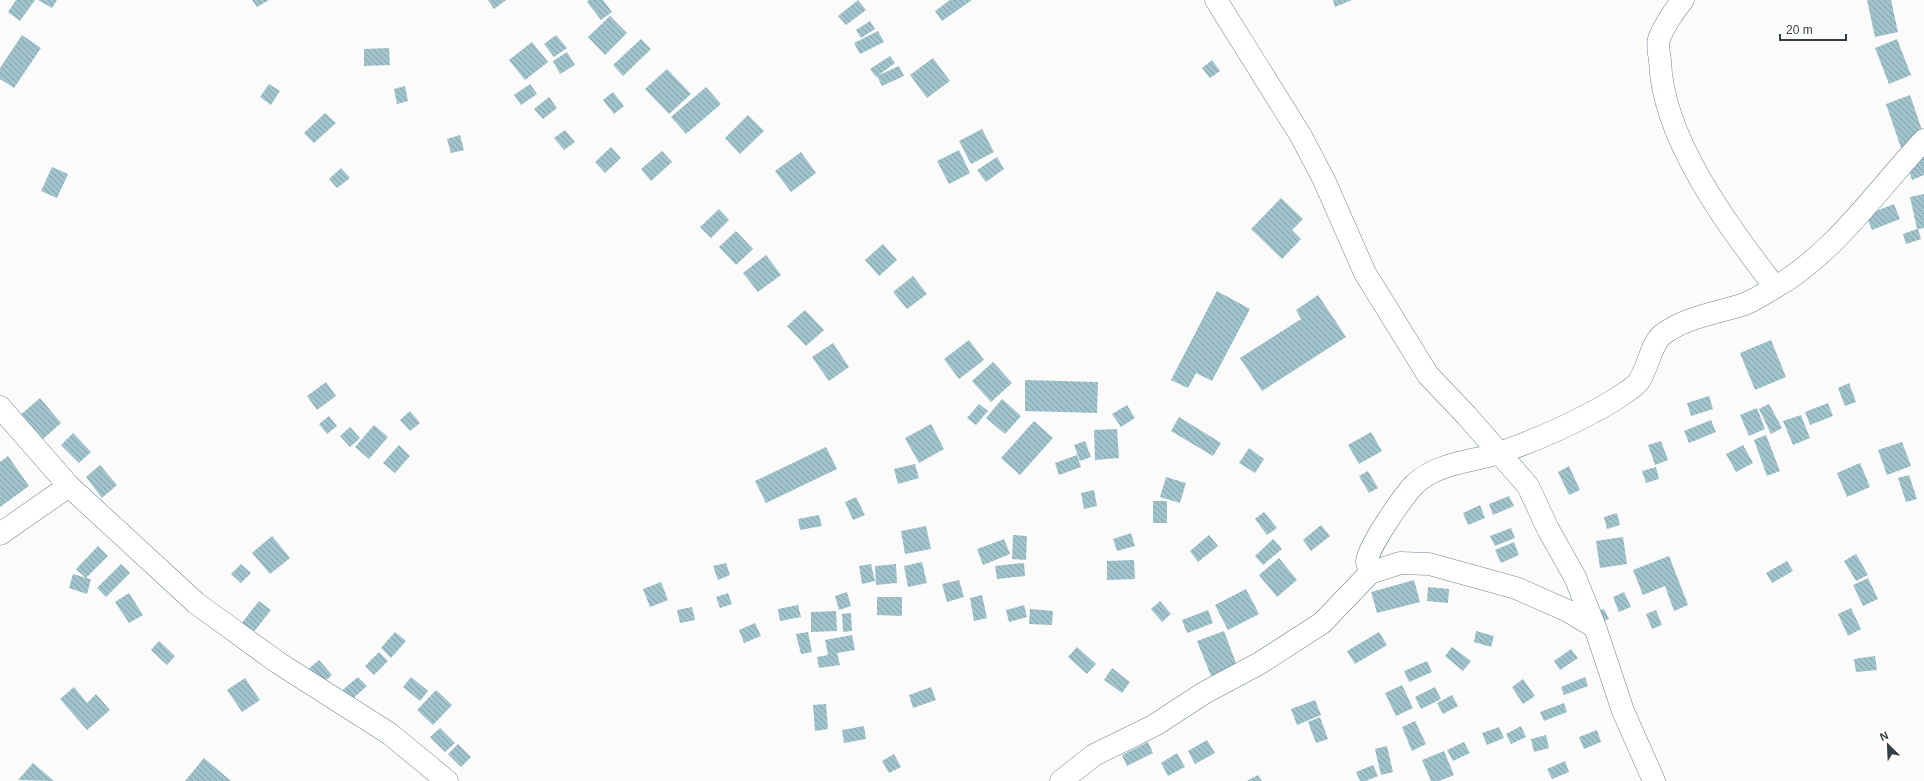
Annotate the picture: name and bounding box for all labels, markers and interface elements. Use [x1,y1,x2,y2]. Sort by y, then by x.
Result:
scale bar [1780,16,1846,42]
text: 20 m [1786,23,1813,37]
north arrow [1868,725,1908,765]
text: N [1878,729,1890,743]

